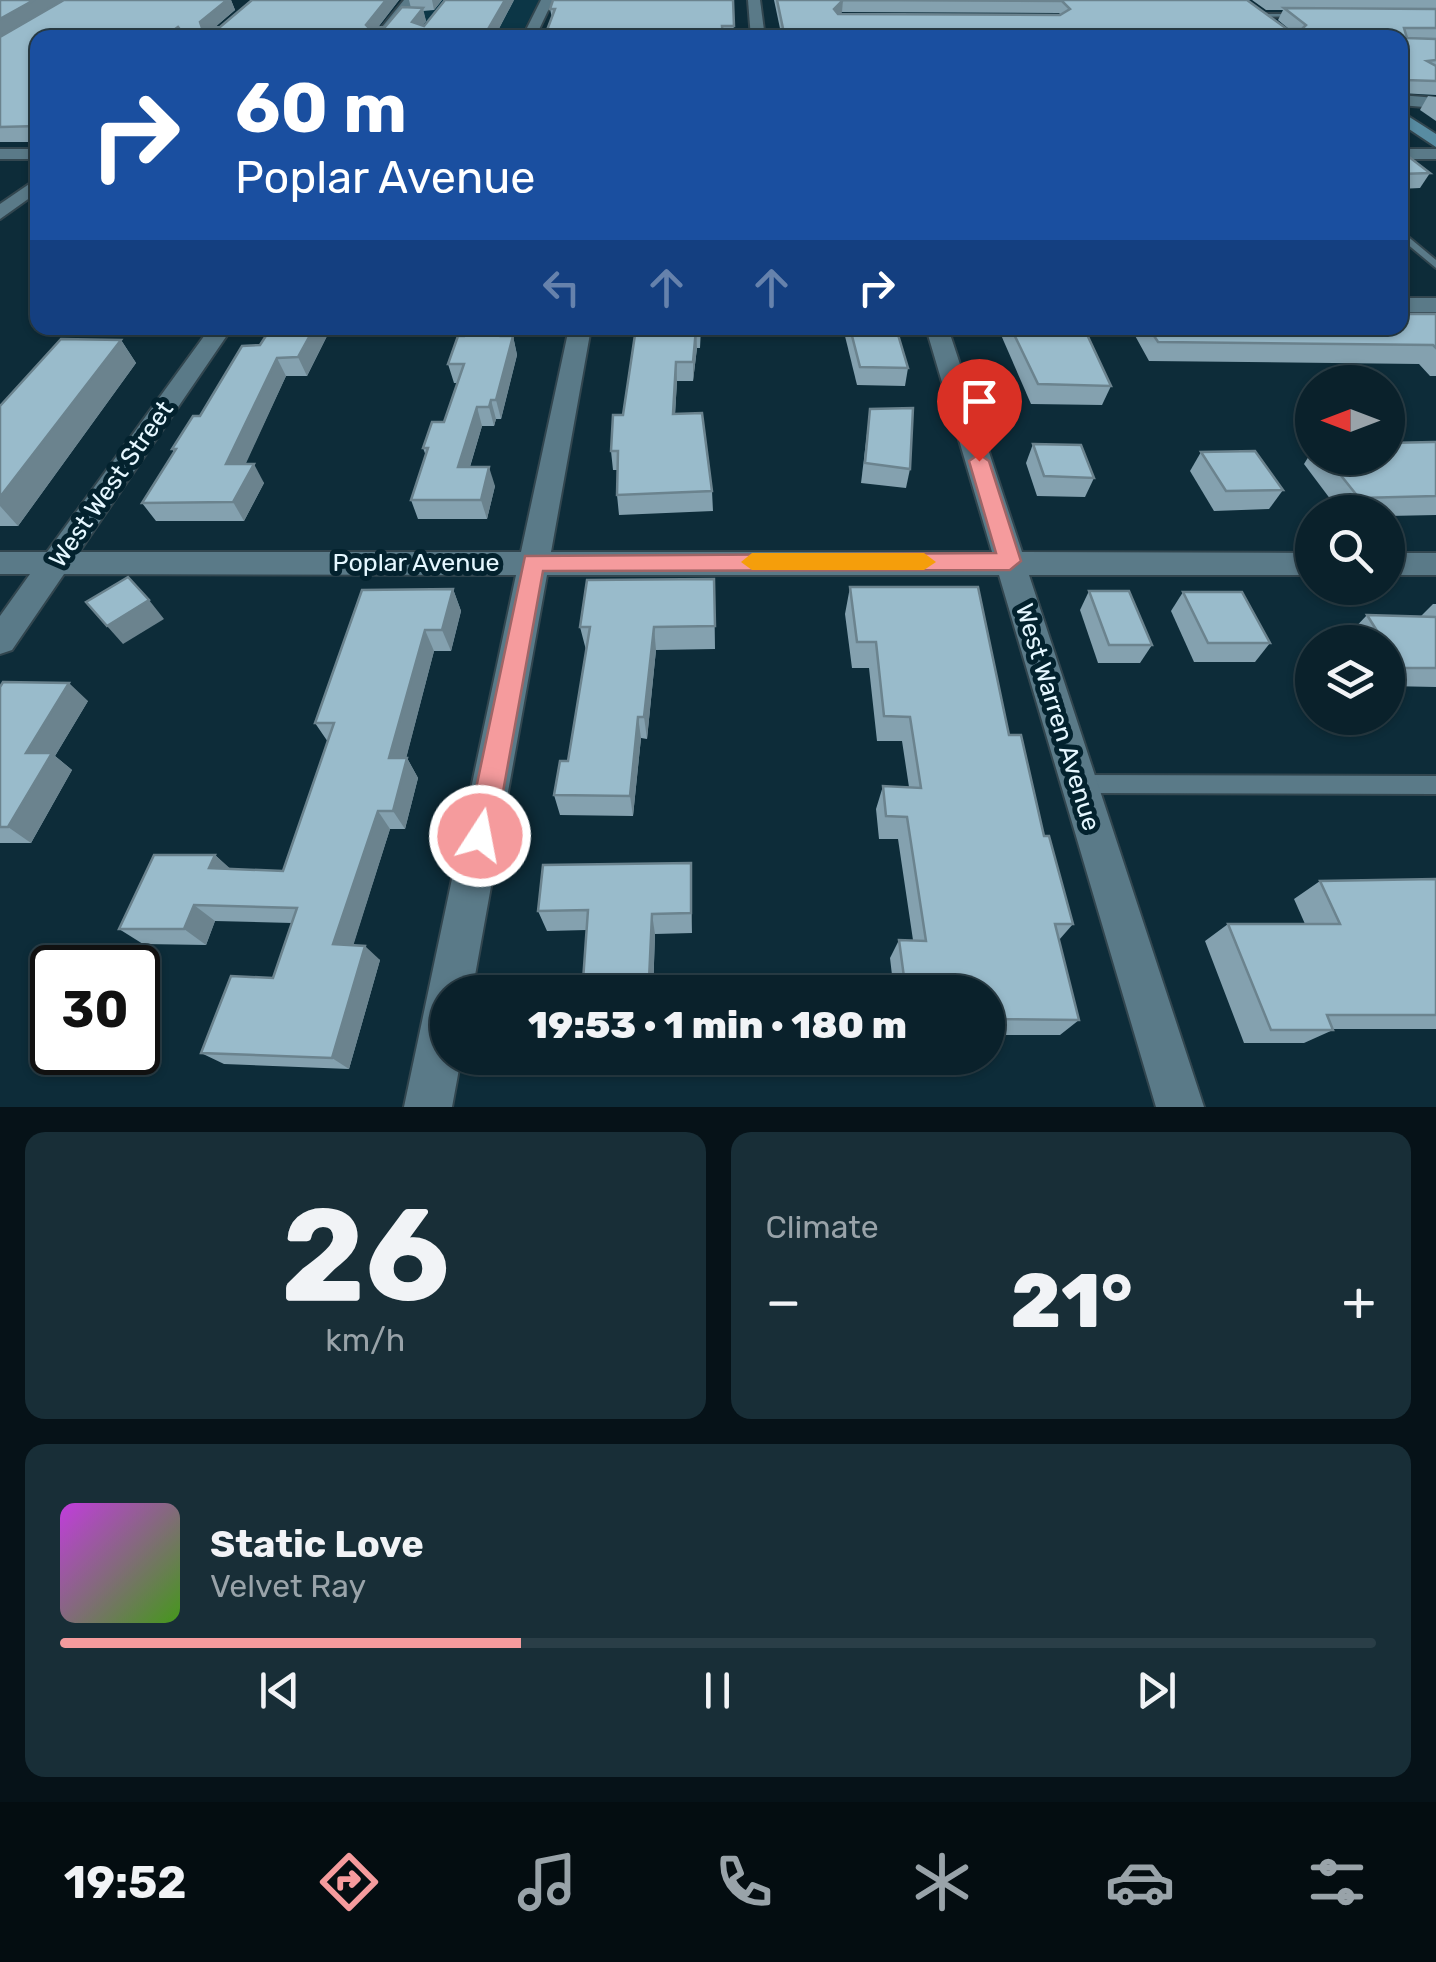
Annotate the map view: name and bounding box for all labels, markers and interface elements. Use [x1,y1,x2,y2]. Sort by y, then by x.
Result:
text: 60 m [235,67,407,150]
icon: right [70,70,200,200]
text: Poplar Avenue [235,151,536,204]
icon: left [534,260,589,315]
icon: ahead [639,260,694,315]
icon: ahead [744,260,799,315]
icon: right [849,260,904,315]
pin [937,359,1022,462]
north arrow [1295,365,1405,475]
map controls [1295,365,1405,735]
icon: arrive [952,374,1007,429]
street label: West West Street [43,395,179,573]
button: search [1295,495,1405,605]
street label: Poplar Avenue [333,548,499,577]
street label: West Warren Avenue [1010,600,1106,834]
button: layers [1295,625,1405,735]
position arrow [428,784,532,888]
speed limit sign: 30 [30,945,160,1075]
text: 19:53 · 1 min · 180 m [528,1002,907,1048]
text: 26 [281,1178,450,1333]
text: Climate [766,1208,879,1246]
text: 21° [1011,1257,1132,1346]
text: − [766,1269,801,1334]
text: + [1342,1269,1376,1334]
text: km/h [325,1321,405,1359]
text: Static Love [210,1521,424,1567]
text: Velvet Ray [210,1567,366,1605]
icon: previous [252,1663,307,1718]
icon: pause [690,1663,745,1718]
icon: next [1129,1663,1184,1718]
icon: directions [314,1847,384,1917]
icon: music [512,1847,582,1917]
icon: phone [709,1847,779,1917]
icon: climate [907,1847,977,1917]
icon: car [1105,1847,1175,1917]
icon: filters [1302,1847,1372,1917]
text: 19:52 [64,1856,186,1909]

